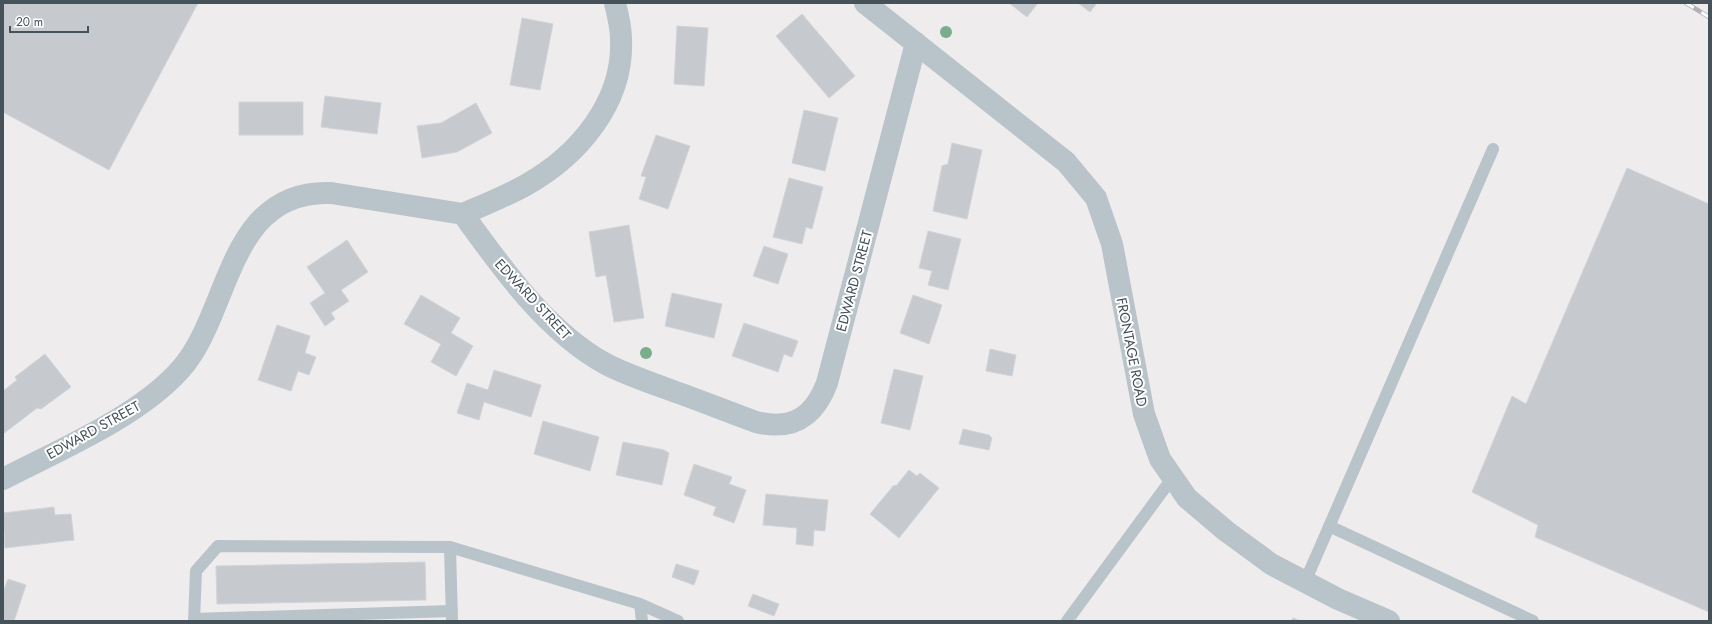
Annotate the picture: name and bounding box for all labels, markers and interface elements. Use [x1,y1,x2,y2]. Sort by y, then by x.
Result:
scale bar [10,8,88,34]
text: 20 m [16,13,43,31]
street label: EDWARD STREET [831,228,877,334]
street label: EDWARD STREET [490,254,576,344]
street label: FRONTAGE ROAD [1112,296,1152,408]
street label: EDWARD STREET [43,396,144,464]

